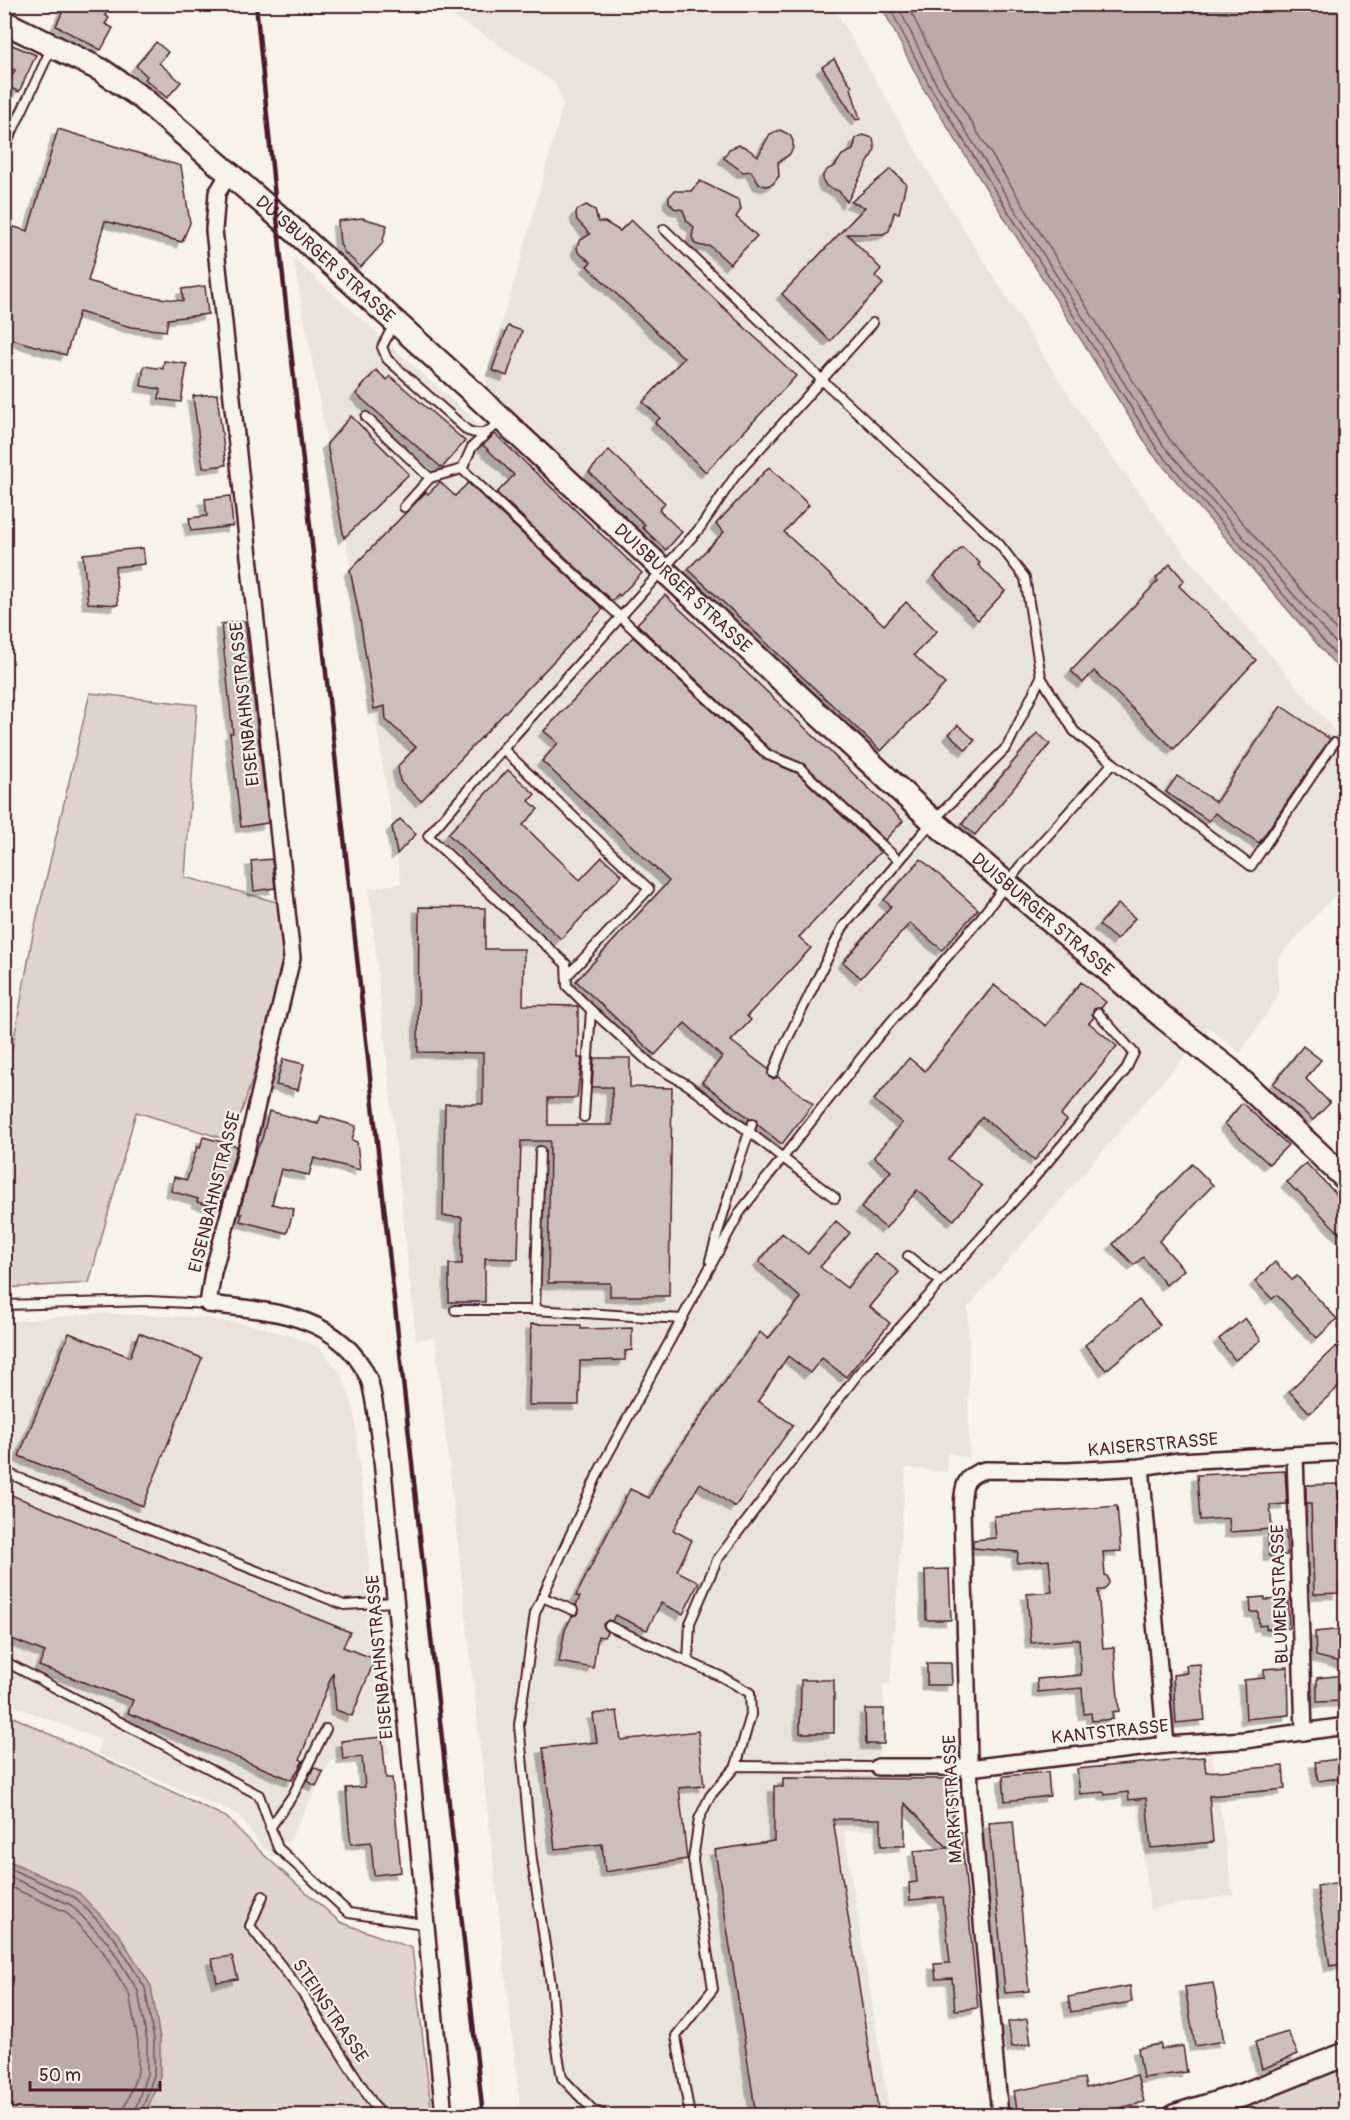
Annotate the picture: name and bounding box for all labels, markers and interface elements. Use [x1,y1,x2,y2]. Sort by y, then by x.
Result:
street label: DUISBURGER STRASSE [251,190,400,328]
street label: DUISBURGER STRASSE [609,518,757,658]
street label: EISENBAHNSTRASSE [225,621,265,787]
street label: DUISBURGER STRASSE [967,848,1119,982]
street label: EISENBAHNSTRASSE [184,1109,246,1275]
street label: KAISERSTRASSE [1087,1428,1219,1462]
street label: BLUMENSTRASSE [1266,1524,1294,1664]
street label: EISENBAHNSTRASSE [361,1574,399,1740]
street label: KANTSTRASSE [1050,1714,1170,1750]
street label: MARKTSTRASSE [938,1734,968,1864]
street label: STEINSTRASSE [287,1955,373,2067]
scale bar [30,2054,160,2092]
text: 50 m [39,2064,81,2087]

